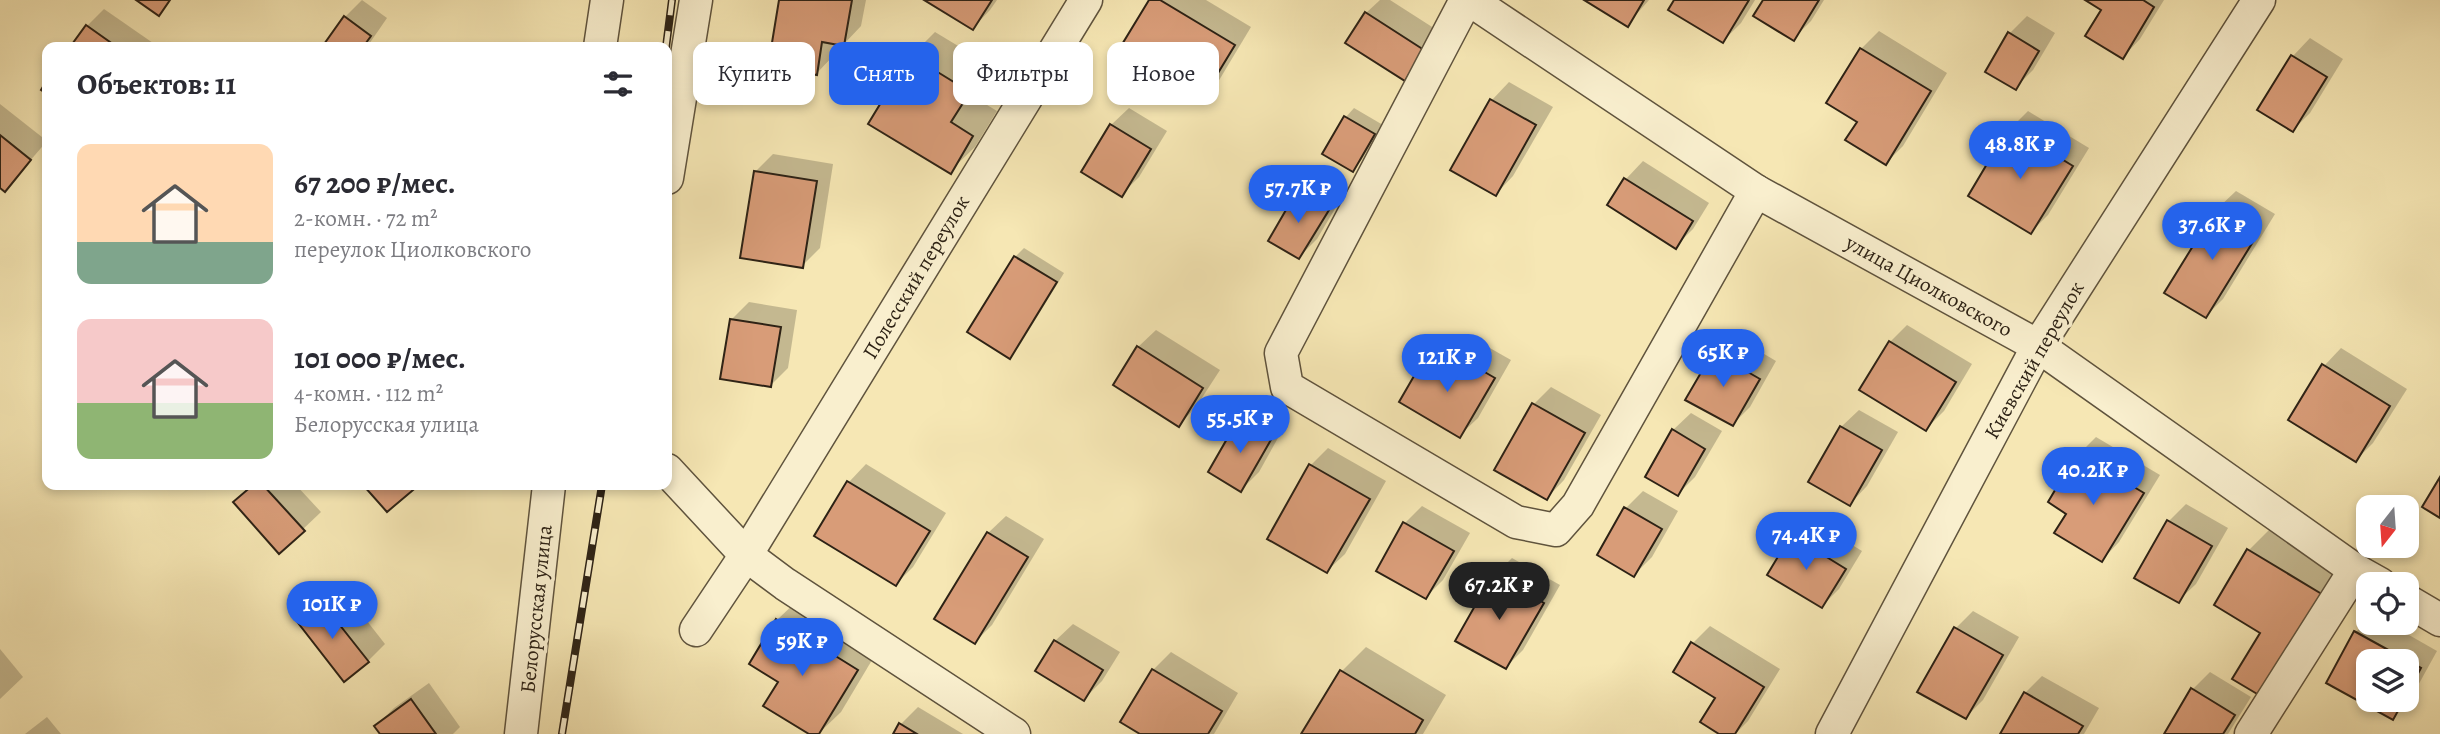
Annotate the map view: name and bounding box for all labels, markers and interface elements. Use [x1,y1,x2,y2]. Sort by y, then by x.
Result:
chip: Купить [693,42,815,105]
chip: Снять [829,42,939,105]
chip: Фильтры [953,42,1093,105]
chip: Новое [1107,42,1219,105]
text: Объектов: 11 [77,64,236,104]
icon: filters [599,65,637,103]
pin: 48.8K ₽ [1955,122,2085,181]
text: 48.8K ₽ [1985,128,2055,159]
text: 67 200 ₽/мес. [294,163,456,203]
pin: 57.7K ₽ [1233,166,1363,225]
icon: home [133,172,217,256]
text: 57.7K ₽ [1265,172,1331,203]
street label: Полесский переулок [856,190,976,364]
pin: 37.6K ₽ [2147,202,2277,262]
text: 2-комн. · 72 m² [294,203,438,234]
text: 37.6K ₽ [2178,209,2246,240]
street label: улица Циолковского [1840,228,2017,344]
text: переулок Циолковского [294,234,531,265]
street label: Киевский переулок [1977,276,2091,444]
pin: 65K ₽ [1674,330,1772,389]
pin: 121K ₽ [1390,334,1504,394]
text: 65K ₽ [1697,336,1749,367]
text: 101 000 ₽/мес. [294,338,466,378]
text: 121K ₽ [1418,341,1476,372]
icon: home [133,347,217,431]
text: 4-комн. · 112 m² [294,378,443,409]
pin: 55.5K ₽ [1175,396,1305,455]
text: 55.5K ₽ [1207,402,1273,433]
text: Белорусская улица [294,409,479,440]
pin: 40.2K ₽ [2028,448,2158,507]
text: 40.2K ₽ [2058,454,2128,485]
north arrow [2356,495,2418,558]
map controls [2356,495,2419,712]
pin: 74.4K ₽ [1741,512,1871,572]
text: 74.4K ₽ [1772,519,1840,550]
street label: Белорусская улица [513,523,559,695]
pin: 67.2K ₽ [1434,562,1564,622]
text: 67.2K ₽ [1465,569,1533,600]
button: locate [2356,572,2419,635]
pin: 101K ₽ [275,582,389,641]
text: 101K ₽ [303,588,361,619]
pin: 59K ₽ [753,618,851,678]
text: 59K ₽ [776,625,828,656]
button: layers [2356,649,2419,712]

